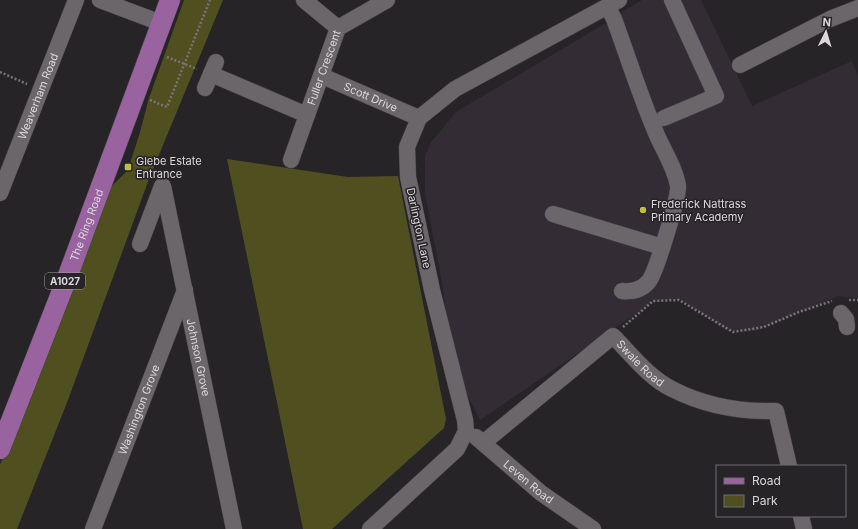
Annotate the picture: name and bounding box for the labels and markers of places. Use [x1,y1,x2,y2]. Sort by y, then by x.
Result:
place label: Glebe Estate Entrance [136,154,202,181]
marker: Glebe Estate Entrance [123,162,133,172]
place label: Frederick Nattrass Primary Academy [651,197,747,224]
marker: Frederick Nattrass Primary Academy [638,205,648,215]

